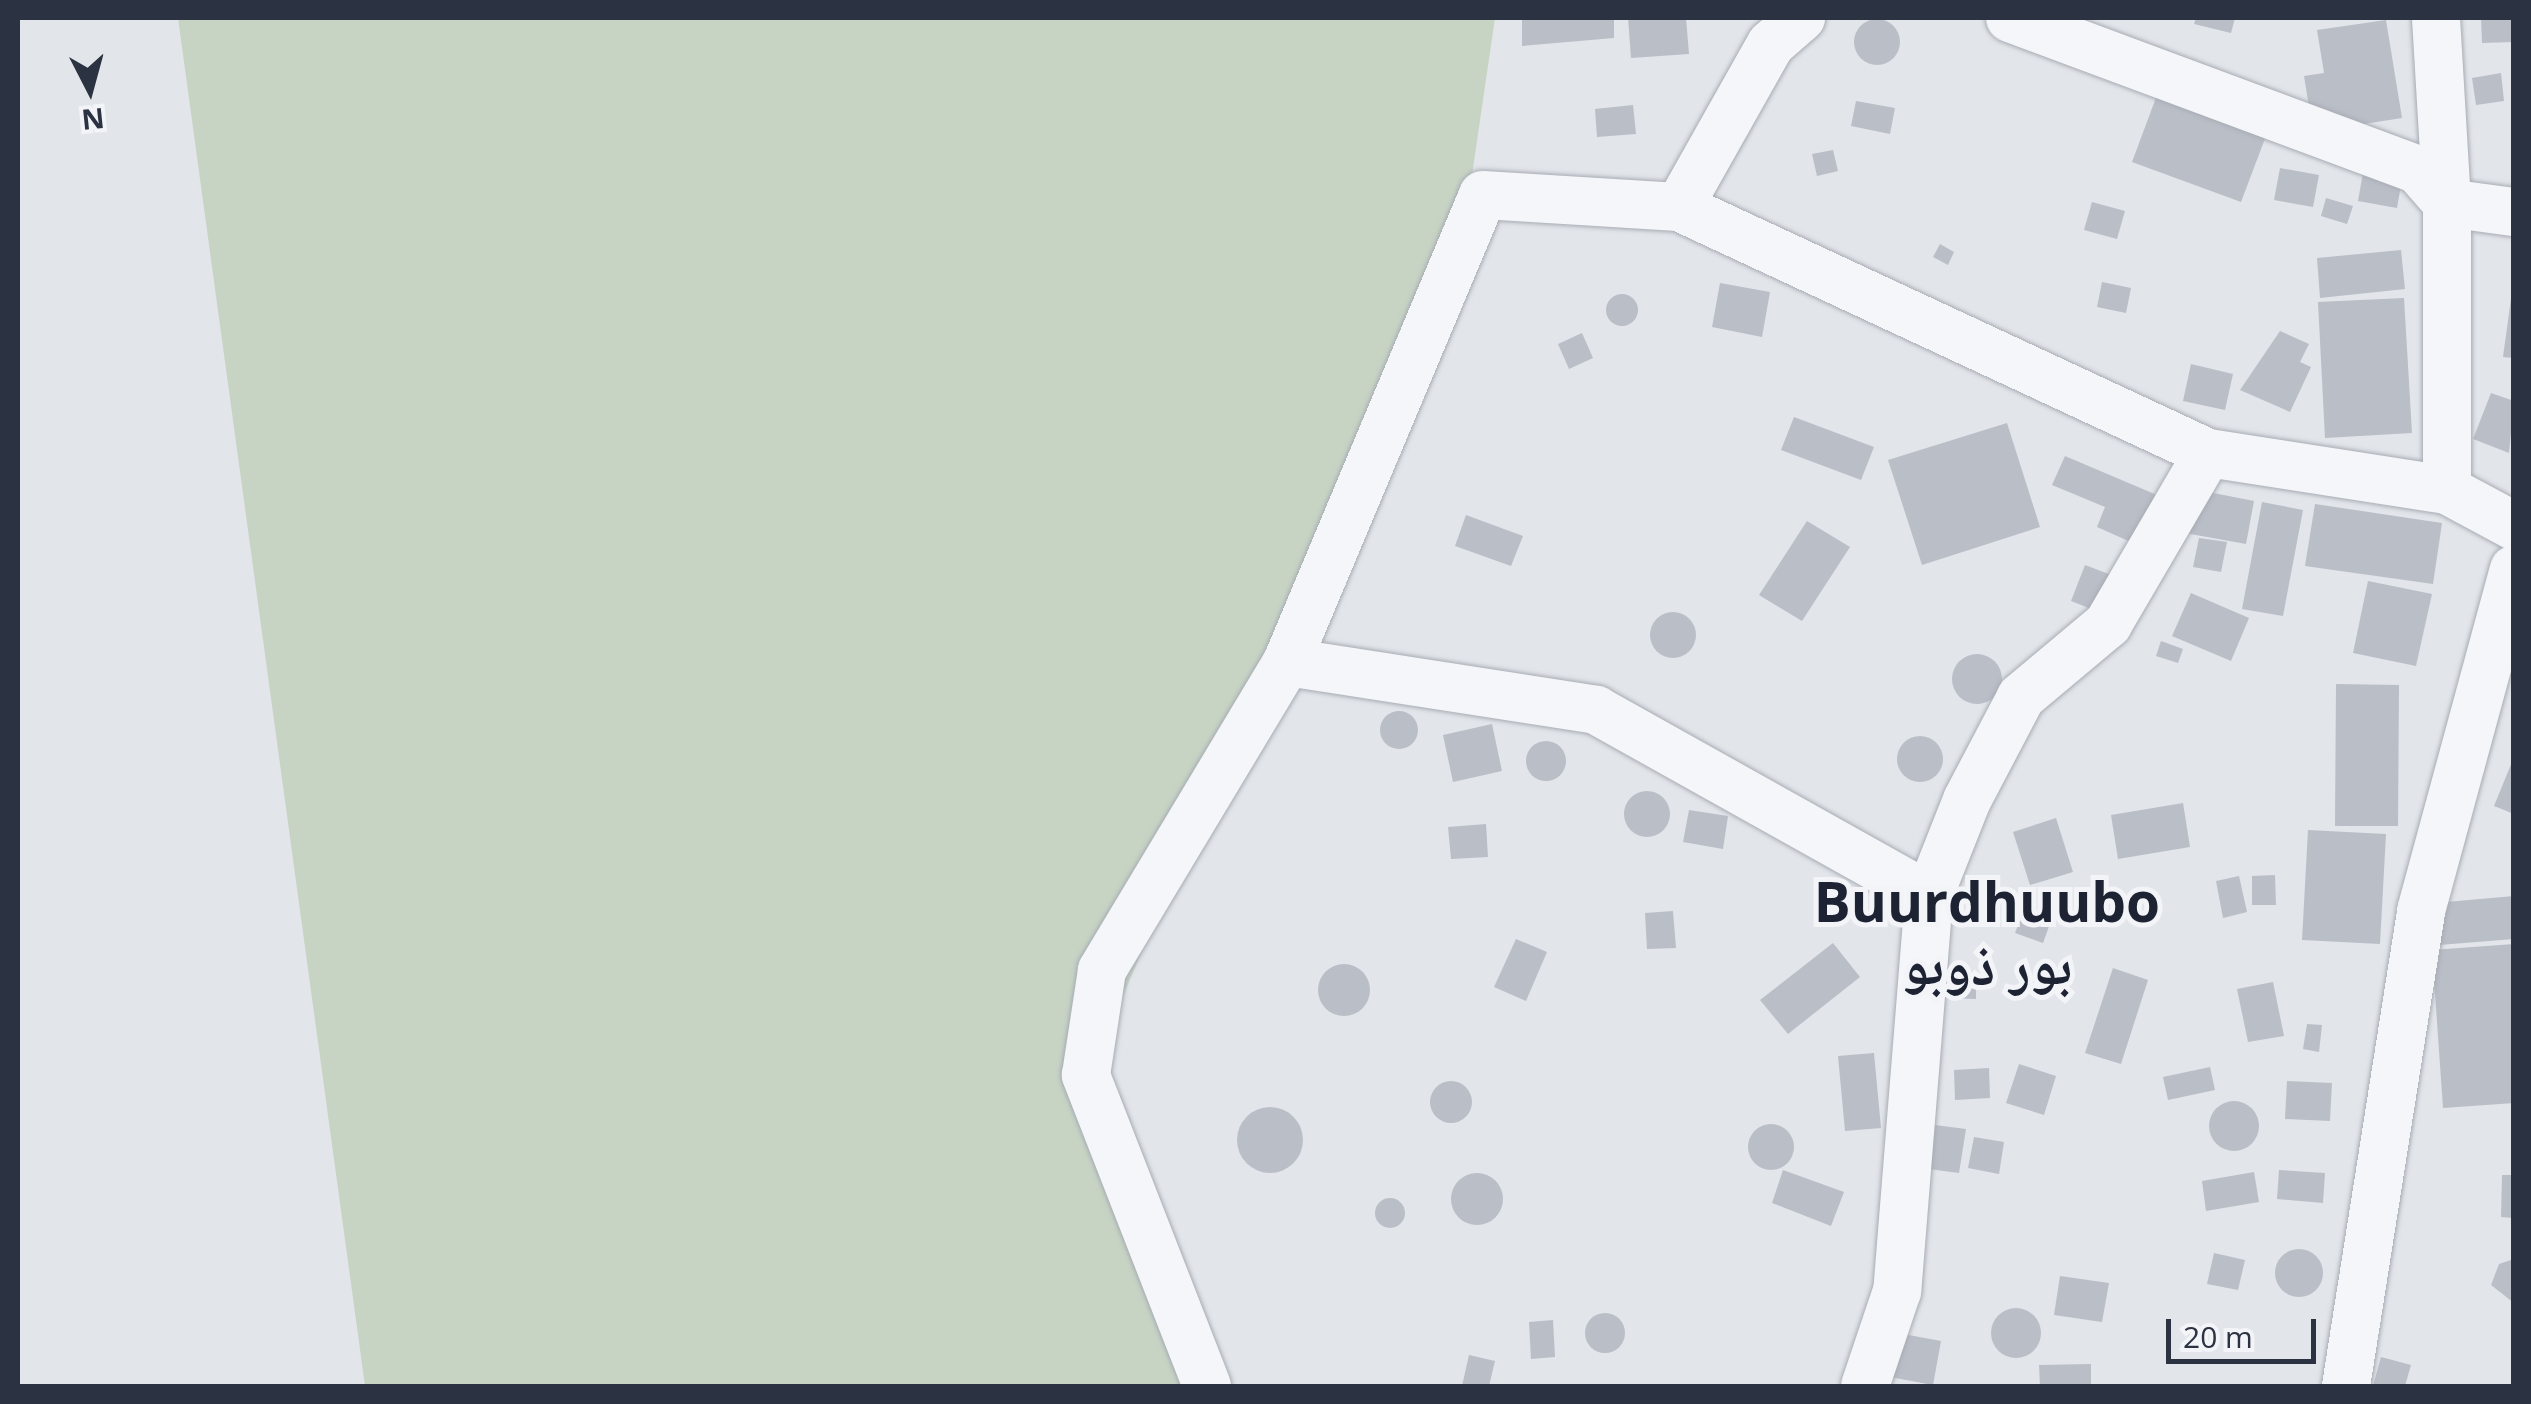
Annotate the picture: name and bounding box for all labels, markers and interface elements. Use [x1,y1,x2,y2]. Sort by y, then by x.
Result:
north arrow [40,40,140,140]
text: N [80,100,106,140]
district label: Buurdhuubo بور ذوبو [1814,867,2160,996]
scale bar [2171,1299,2321,1361]
text: 20 m [2183,1316,2253,1357]

